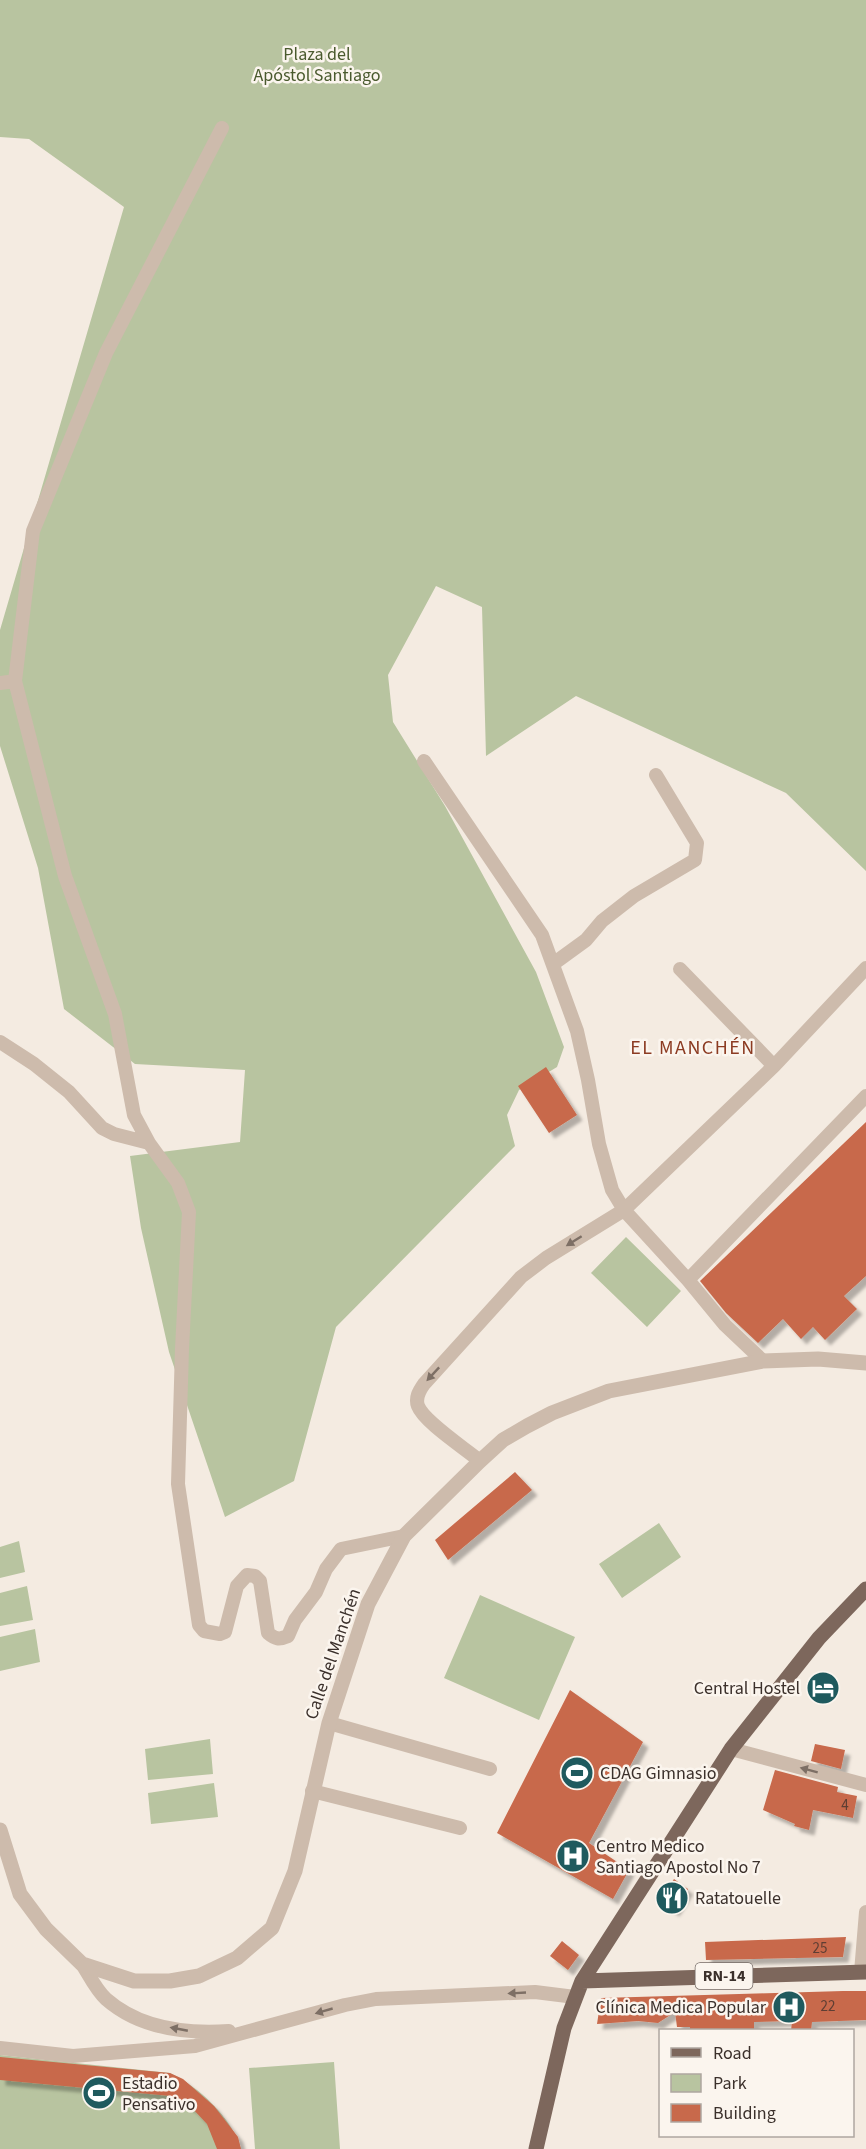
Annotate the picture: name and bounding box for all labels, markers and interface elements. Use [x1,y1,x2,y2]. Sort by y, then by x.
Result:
park label: Plaza del Apóstol Santiago [253,42,381,88]
district label: EL MANCHÉN [630,1034,756,1062]
one-way arrow [566,1235,582,1246]
one-way arrow [427,1367,441,1381]
street label: Calle del Manchén [299,1585,367,1723]
hotel icon: Central Hostel [805,1670,841,1706]
place label: Central Hostel [694,1676,800,1701]
sports icon: CDAG Gimnasio [559,1755,595,1791]
place label: CDAG Gimnasio [600,1761,717,1786]
one-way arrow [800,1765,818,1774]
house number: 4 [841,1795,849,1816]
place label: Centro Medico Santiago Apostol No 7 [596,1834,761,1880]
hospital icon: Centro Medico Santiago Apostol No 7 [555,1838,591,1874]
restaurant icon: Ratatouelle [654,1880,690,1916]
place label: Ratatouelle [695,1886,781,1911]
house number: 25 [813,1938,827,1959]
road number: RN-14 [696,1963,752,1989]
one-way arrow [507,1989,526,1998]
hospital icon: Clínica Medica Popular [771,1989,807,2025]
place label: Clínica Medica Popular [595,1995,767,2020]
house number: 22 [821,1996,835,2017]
one-way arrow [314,2007,332,2016]
one-way arrow [169,2024,188,2033]
legend [659,2029,854,2137]
text: Road [713,2041,752,2066]
place label: Estadio Pensativo [122,2071,196,2117]
text: Park [713,2071,747,2096]
sports icon: Estadio Pensativo [81,2075,117,2111]
text: Building [713,2101,776,2126]

